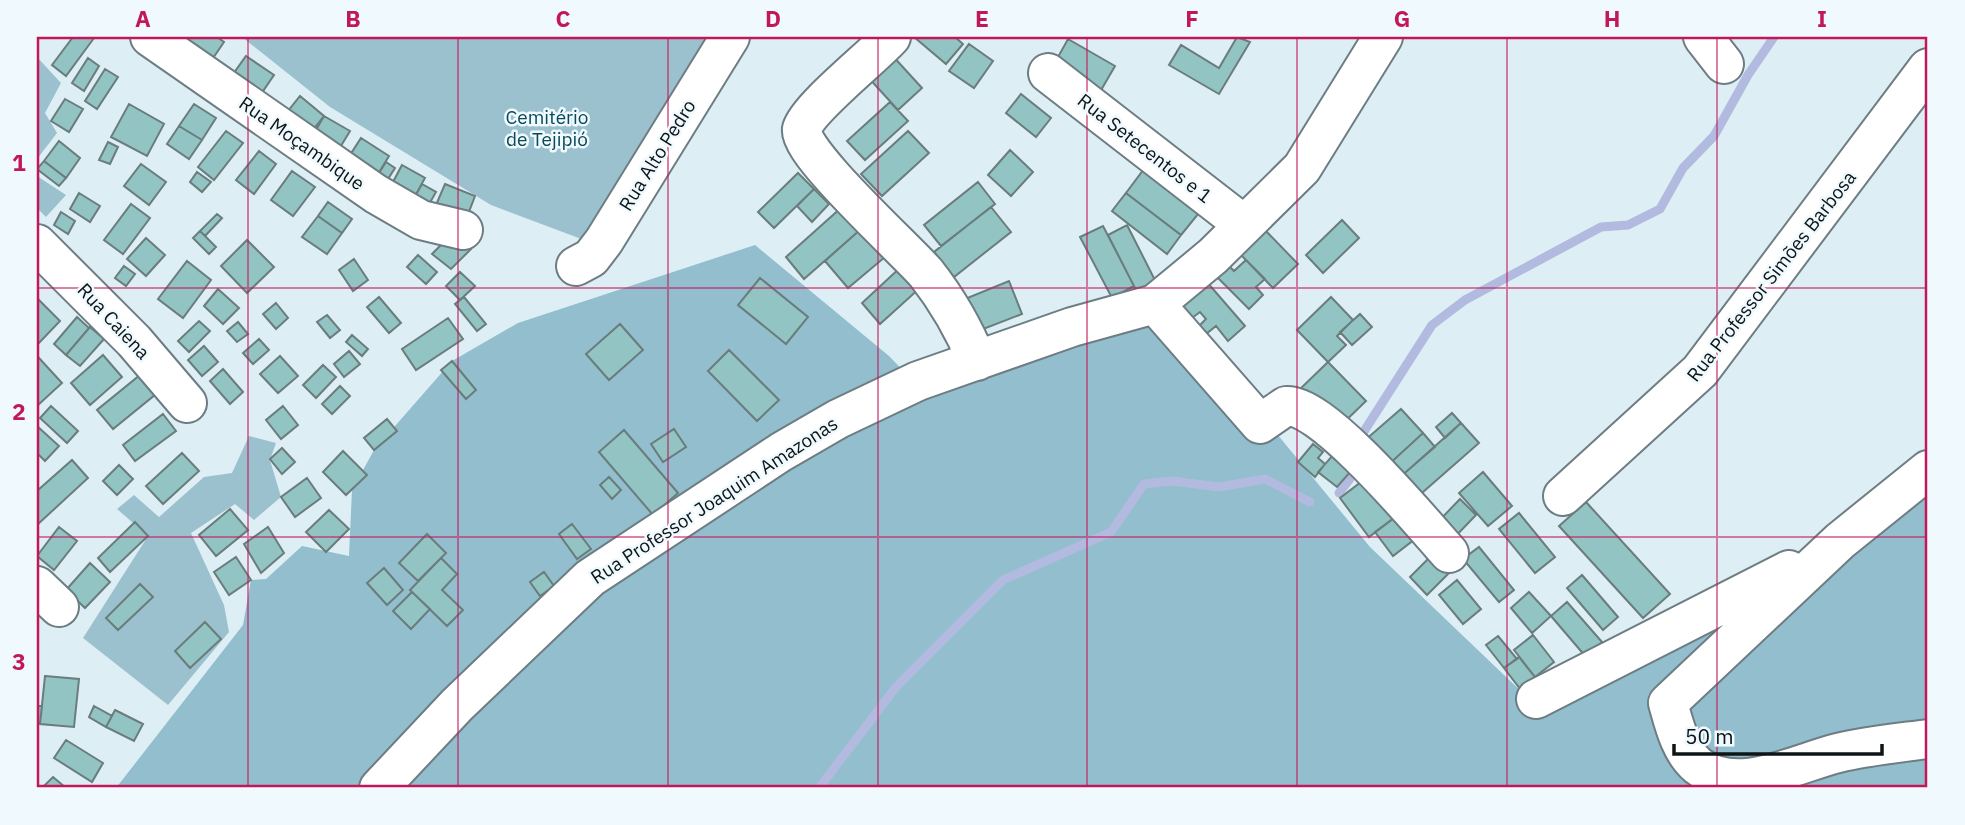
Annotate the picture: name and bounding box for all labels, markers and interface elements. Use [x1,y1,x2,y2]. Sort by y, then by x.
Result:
text: A [135,3,151,33]
text: B [345,3,361,33]
text: C [556,3,571,33]
text: D [765,3,781,33]
text: E [975,3,989,33]
text: F [1185,3,1199,33]
text: G [1394,3,1410,33]
text: H [1604,3,1620,33]
text: I [1817,3,1827,33]
street label: Rua Setecentos e 1 [1073,88,1217,208]
street label: Rua Moçambique [235,91,369,195]
street label: Rua Alto Pedro [613,95,701,215]
park label: Cemitério de Tejipió [506,105,588,151]
text: 1 [12,147,26,177]
street label: Rua Professor Simões Barbosa [1681,166,1861,386]
street label: Rua Caiena [73,278,155,364]
text: 2 [12,396,26,426]
street label: Rua Professor Joaquim Amazonas [586,411,842,589]
text: 3 [12,646,26,676]
scale bar [1674,713,1883,757]
text: 50 m [1685,722,1734,750]

